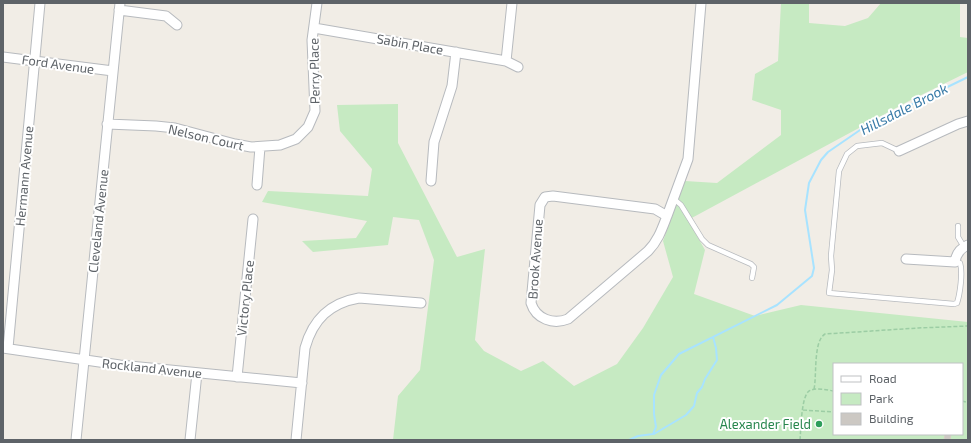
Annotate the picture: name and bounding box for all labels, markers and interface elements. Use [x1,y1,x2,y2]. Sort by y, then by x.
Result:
street label: Sabin Place [375,30,445,58]
street label: Perry Place [305,38,323,104]
street label: Ford Avenue [21,51,95,77]
water label: Hillsdale Brook [857,79,950,138]
street label: Nelson Court [167,121,245,153]
street label: Hermann Avenue [12,125,36,227]
street label: Cleveland Avenue [85,168,111,274]
street label: Brook Avenue [524,218,546,300]
street label: Victory Place [233,259,257,337]
street label: Rockland Avenue [101,355,203,381]
legend [833,363,963,435]
text: Road [869,371,897,385]
text: Park [869,391,894,405]
text: Building [869,411,914,425]
place label: Alexander Field [720,416,811,432]
marker: Alexander Field [814,419,824,429]

